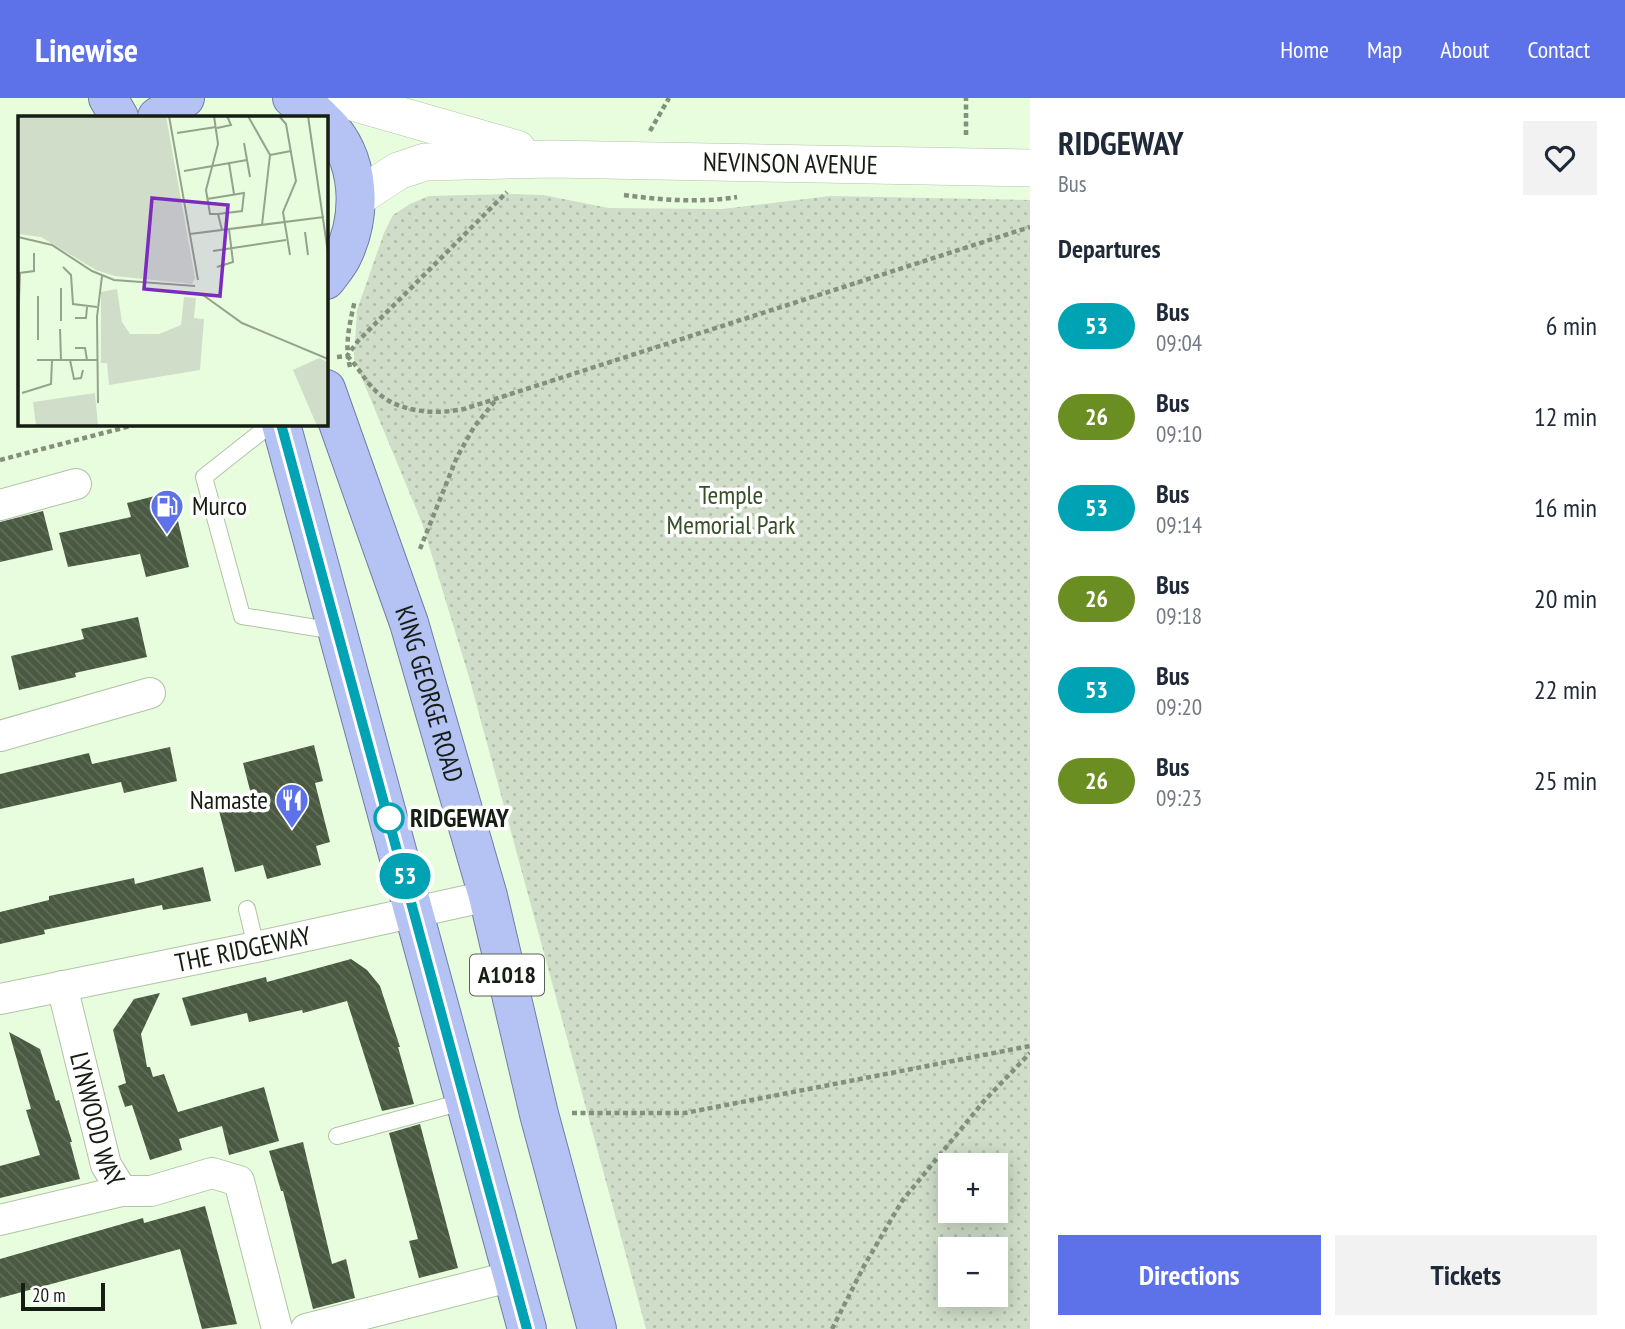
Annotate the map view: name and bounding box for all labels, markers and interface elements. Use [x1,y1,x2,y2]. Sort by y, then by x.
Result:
text: Linewise [35,28,138,71]
text: Home [1280,34,1329,65]
text: Map [1367,34,1402,65]
text: About [1440,34,1489,65]
text: Contact [1527,34,1590,65]
inset map [18,116,327,425]
text: RIDGEWAY [1058,121,1184,164]
button: heart [1523,121,1597,195]
street label: NEVINSON AVENUE [703,145,878,181]
text: Bus [1058,169,1087,198]
text: Departures [1058,232,1161,265]
text: Bus [1156,295,1189,328]
text: 6 min [1546,309,1597,342]
text: 53 [1085,310,1108,341]
text: 09:04 [1156,328,1202,357]
text: Bus [1156,386,1189,419]
text: 12 min [1534,400,1597,433]
text: 26 [1085,401,1108,432]
text: 09:10 [1156,419,1202,448]
text: Bus [1156,477,1189,510]
park label: Temple Memorial Park [667,478,795,541]
fuel station icon: Murco [148,487,186,536]
place label: Murco [192,489,247,522]
text: 16 min [1534,491,1597,524]
text: 53 [1085,492,1108,523]
text: 09:14 [1156,510,1202,539]
text: Bus [1156,568,1189,601]
text: 20 min [1534,582,1597,615]
text: 26 [1085,583,1108,614]
street label: KING GEORGE ROAD [388,601,471,786]
text: 09:18 [1156,601,1202,630]
text: Bus [1156,659,1189,692]
text: 22 min [1534,673,1597,706]
text: 53 [1085,674,1108,705]
text: 09:20 [1156,692,1202,721]
text: Bus [1156,750,1189,783]
text: 25 min [1534,764,1597,797]
text: 26 [1085,765,1108,796]
restaurant icon: Namaste [273,781,311,830]
place label: Namaste [190,783,268,816]
text: 09:23 [1156,783,1202,812]
place label: RIDGEWAY [410,801,509,834]
marker: RIDGEWAY [374,803,404,833]
line badge: 53 [374,853,436,899]
text: 53 [394,860,416,891]
street label: THE RIDGEWAY [172,918,314,979]
road number: A1018 [470,954,544,996]
street label: LYNWOOD WAY [63,1049,132,1193]
map controls [938,1153,1008,1307]
button: + [938,1153,1008,1223]
button: Directions [1058,1235,1321,1315]
button: Tickets [1335,1235,1597,1315]
button: − [938,1237,1008,1307]
scale bar [21,1280,105,1312]
text: 20 m [32,1283,66,1307]

